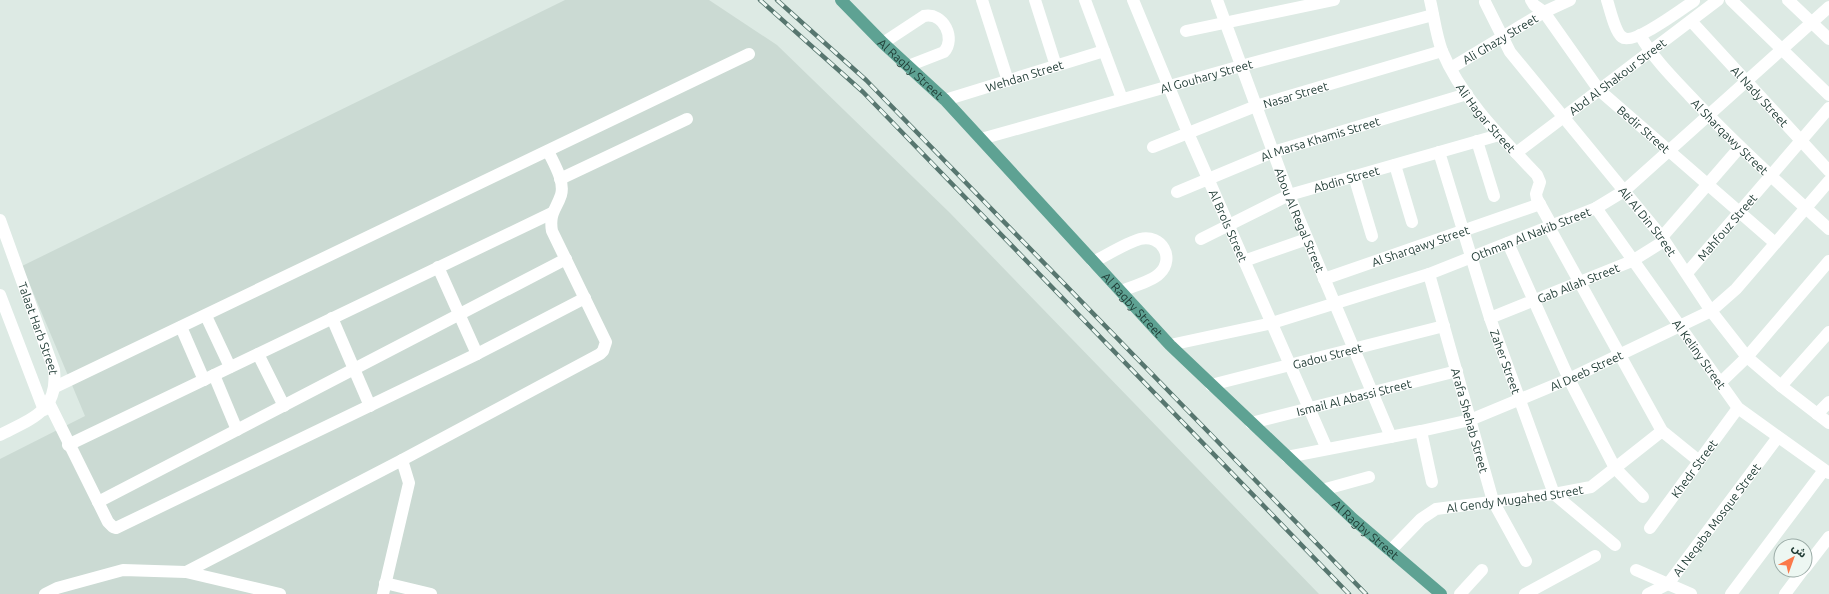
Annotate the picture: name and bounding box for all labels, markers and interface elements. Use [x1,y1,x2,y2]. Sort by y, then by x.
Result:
street label: Ali Ghazy Street [1460,11,1540,66]
street label: Abd Al Shakour Street [1566,35,1669,117]
street label: Al Ragby Street [876,36,946,102]
street label: Wehdan Street [984,57,1065,94]
street label: Al Gouhary Street [1159,57,1254,95]
street label: Al Nady Street [1729,63,1791,129]
street label: Nasar Street [1261,79,1330,110]
street label: Ali Hagar Street [1454,81,1519,155]
street label: Al Sharqawy Street [1689,96,1771,177]
street label: Bedir Street [1615,103,1673,155]
street label: Al Marsa Khamis Street [1258,114,1382,163]
street label: Abdin Street [1312,163,1381,194]
street label: Abou Al Regal Street [1273,166,1327,274]
street label: Ali Al Din Street [1616,184,1679,258]
street label: Al Brols Street [1207,187,1250,264]
street label: Mahfouz Street [1695,191,1759,263]
street label: Othman Al Nakib Street [1469,204,1593,263]
street label: Al Sharqawy Street [1370,223,1471,268]
street label: Gab Allah Street [1535,260,1621,305]
street label: Al Ragby Street [1100,269,1166,340]
street label: Talaat Harb Street [16,280,61,376]
street label: Al Keliny Street [1670,317,1729,392]
street label: Zaher Street [1488,328,1524,396]
street label: Gadou Street [1291,340,1364,371]
street label: Al Deeb Street [1548,348,1625,393]
street label: Arafa Shehab Street [1449,366,1491,474]
street label: Ismail Al Abassi Street [1295,376,1413,418]
street label: Khedr Street [1668,437,1719,500]
street label: Al Neqaba Mosque Street [1670,460,1763,578]
street label: Al Gendy Mugahed Street [1446,482,1584,514]
street label: Al Ragby Street [1330,497,1402,562]
north arrow [1773,538,1813,578]
text: ش [1789,541,1809,561]

